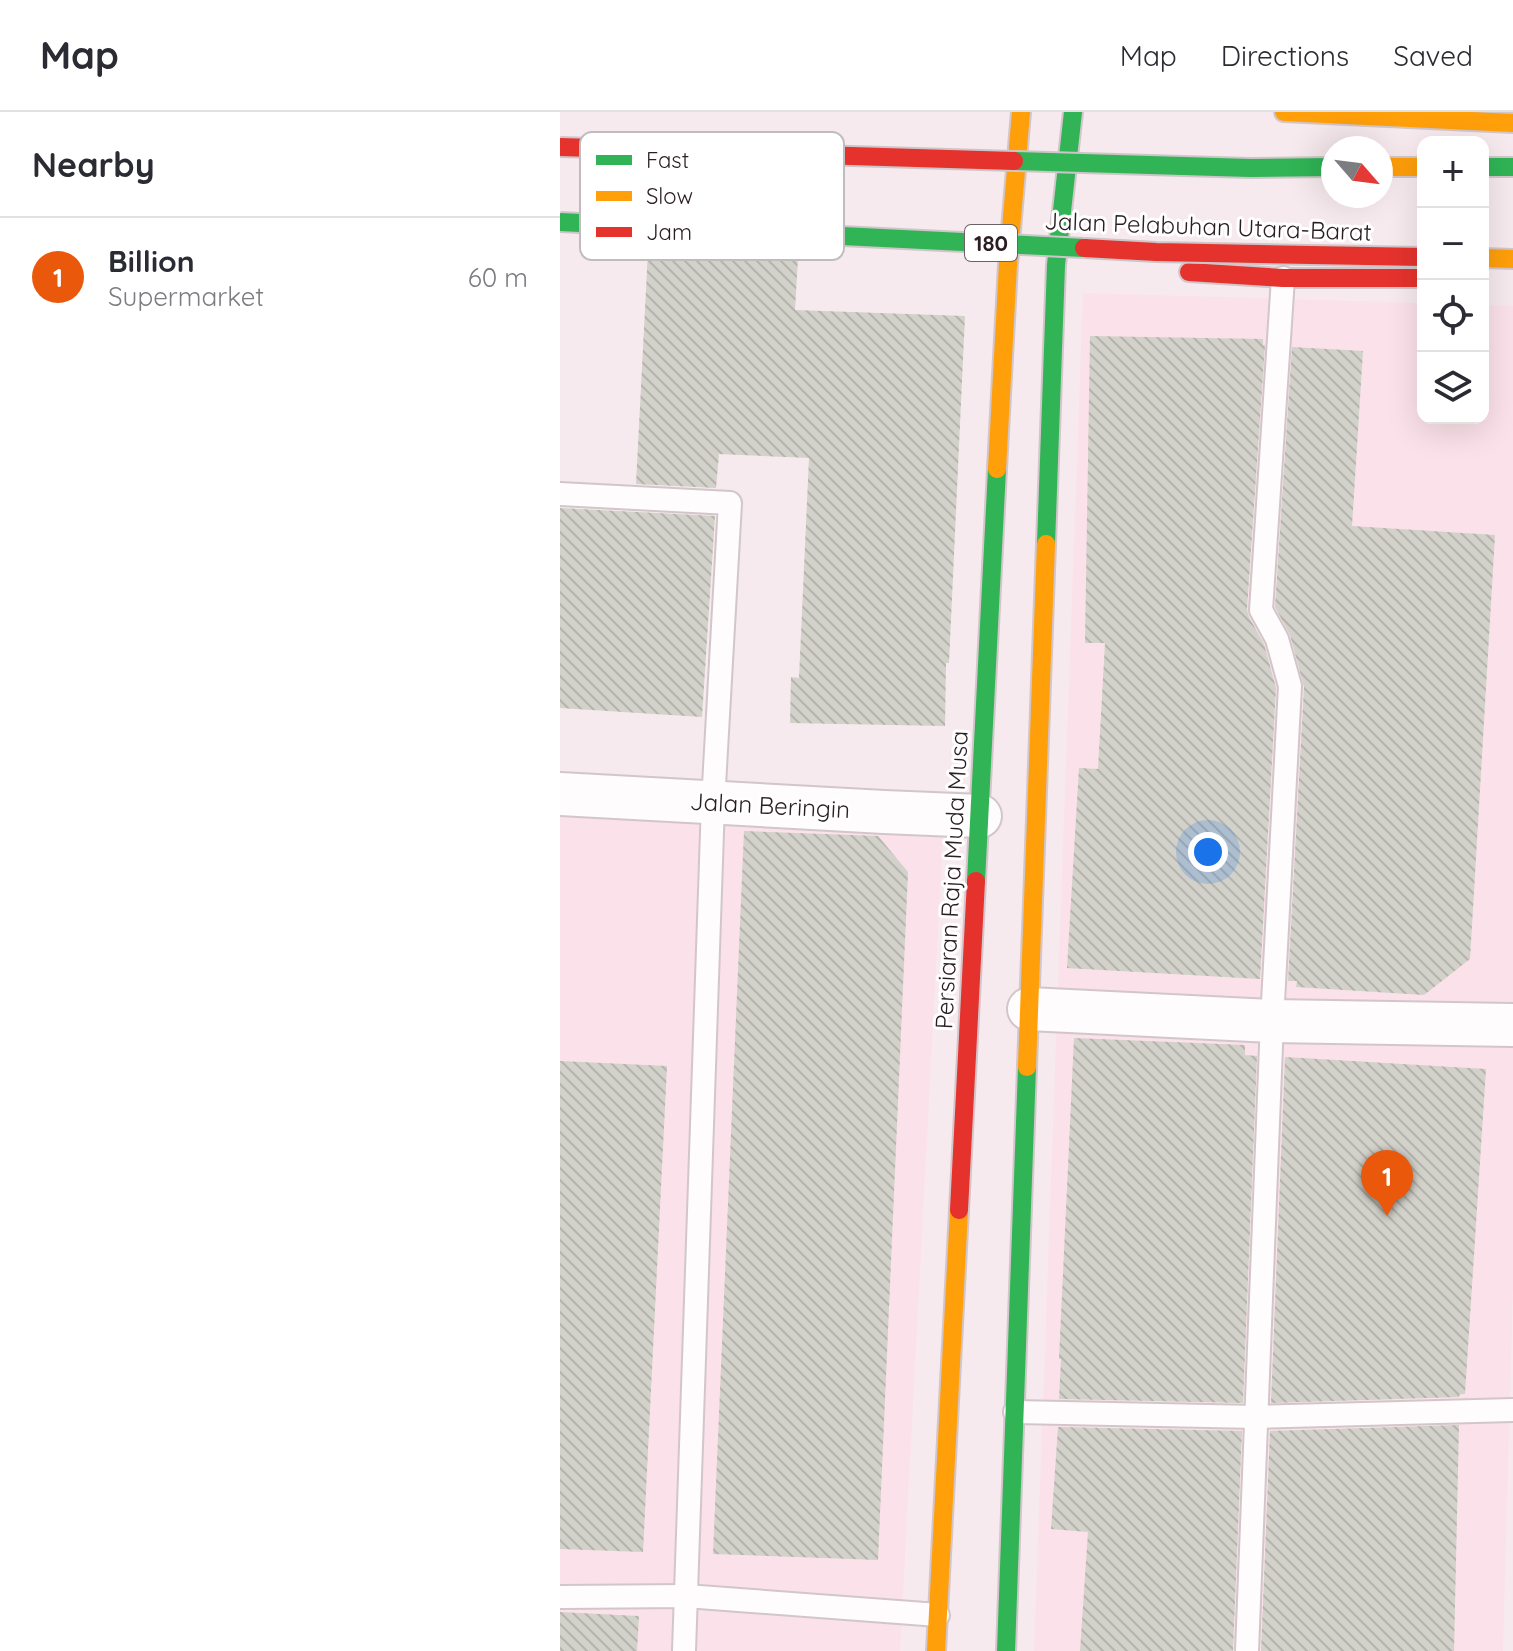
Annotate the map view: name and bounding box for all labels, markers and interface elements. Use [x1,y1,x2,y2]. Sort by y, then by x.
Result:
text: Map [40,31,119,79]
text: Map [1120,38,1177,73]
text: Directions [1221,38,1349,73]
text: Saved [1393,38,1473,73]
legend [580,132,844,260]
north arrow [1321,136,1393,208]
map controls [1417,136,1489,424]
button: + [1417,136,1489,208]
text: Nearby [32,143,155,186]
text: Fast [646,146,689,174]
text: Slow [646,182,693,210]
street label: Jalan Pelabuhan Utara-Barat [1044,205,1372,247]
button: − [1417,208,1489,280]
text: Jam [646,218,692,246]
road number: 180 [965,225,1017,261]
text: Billion [108,242,195,280]
text: 1 [53,261,63,294]
text: 60 m [468,261,528,294]
text: Supermarket [108,280,264,313]
button: locate [1417,280,1489,352]
button: layers [1417,352,1489,424]
street label: Persiaran Raja Muda Musa [928,730,974,1030]
street label: Jalan Beringin [689,786,851,824]
your location [1188,832,1228,872]
pin: 1 [1361,1150,1413,1216]

